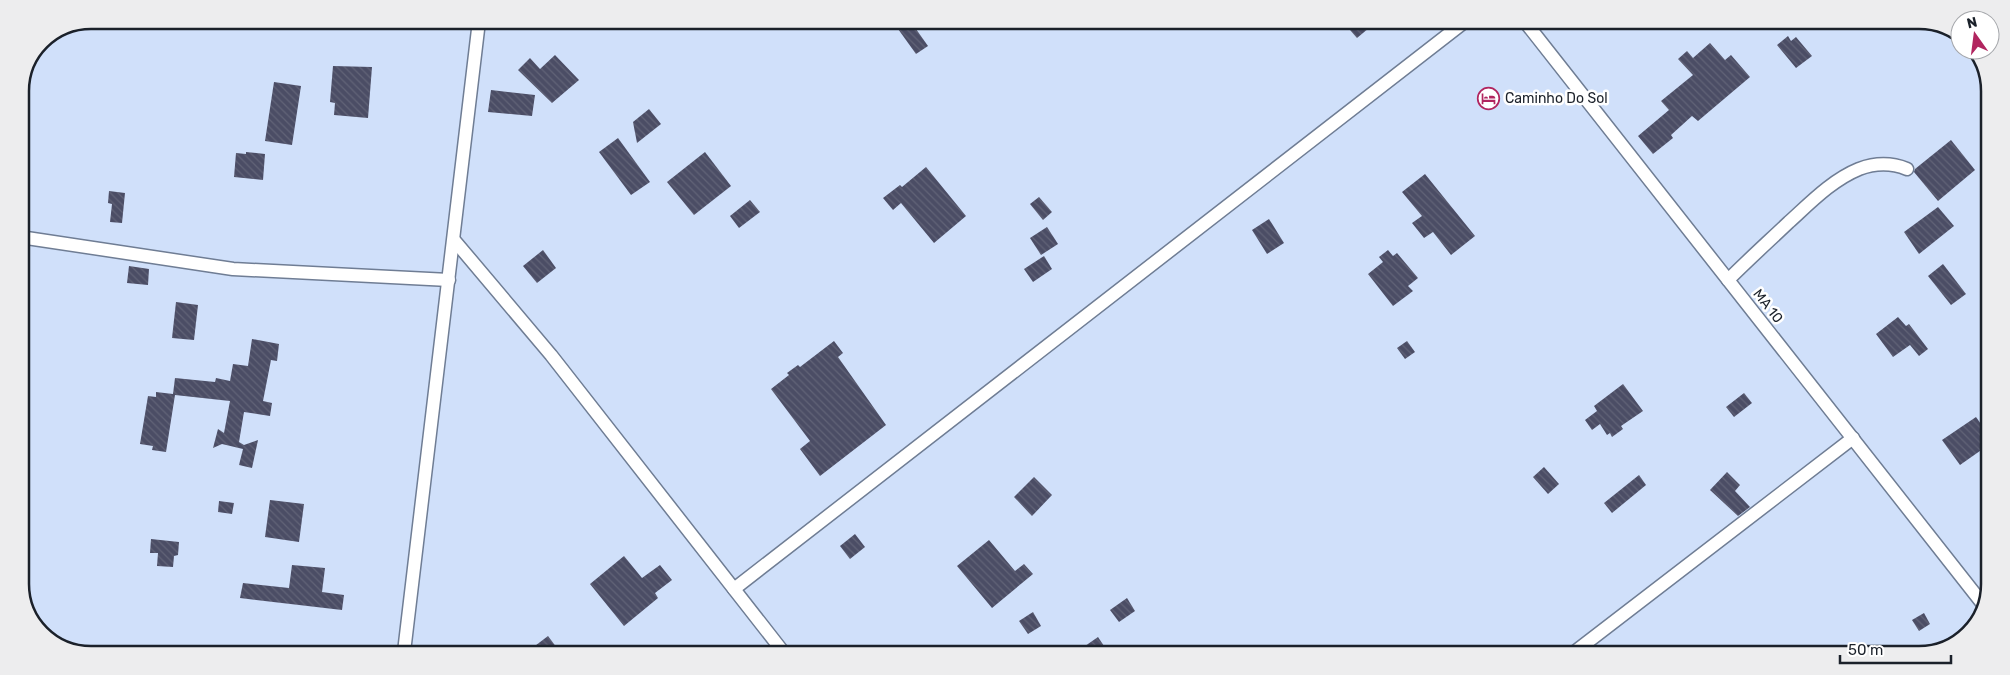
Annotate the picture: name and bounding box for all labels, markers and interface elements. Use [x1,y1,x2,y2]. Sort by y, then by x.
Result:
north arrow [1950,10,2000,60]
text: N [1965,13,1979,32]
hotel icon: Caminho Do Sol [1477,86,1501,110]
place label: Caminho Do Sol [1505,90,1608,107]
street label: MA 10 [1749,286,1787,326]
scale bar [1840,632,1951,664]
text: 50 m [1848,641,1883,659]

